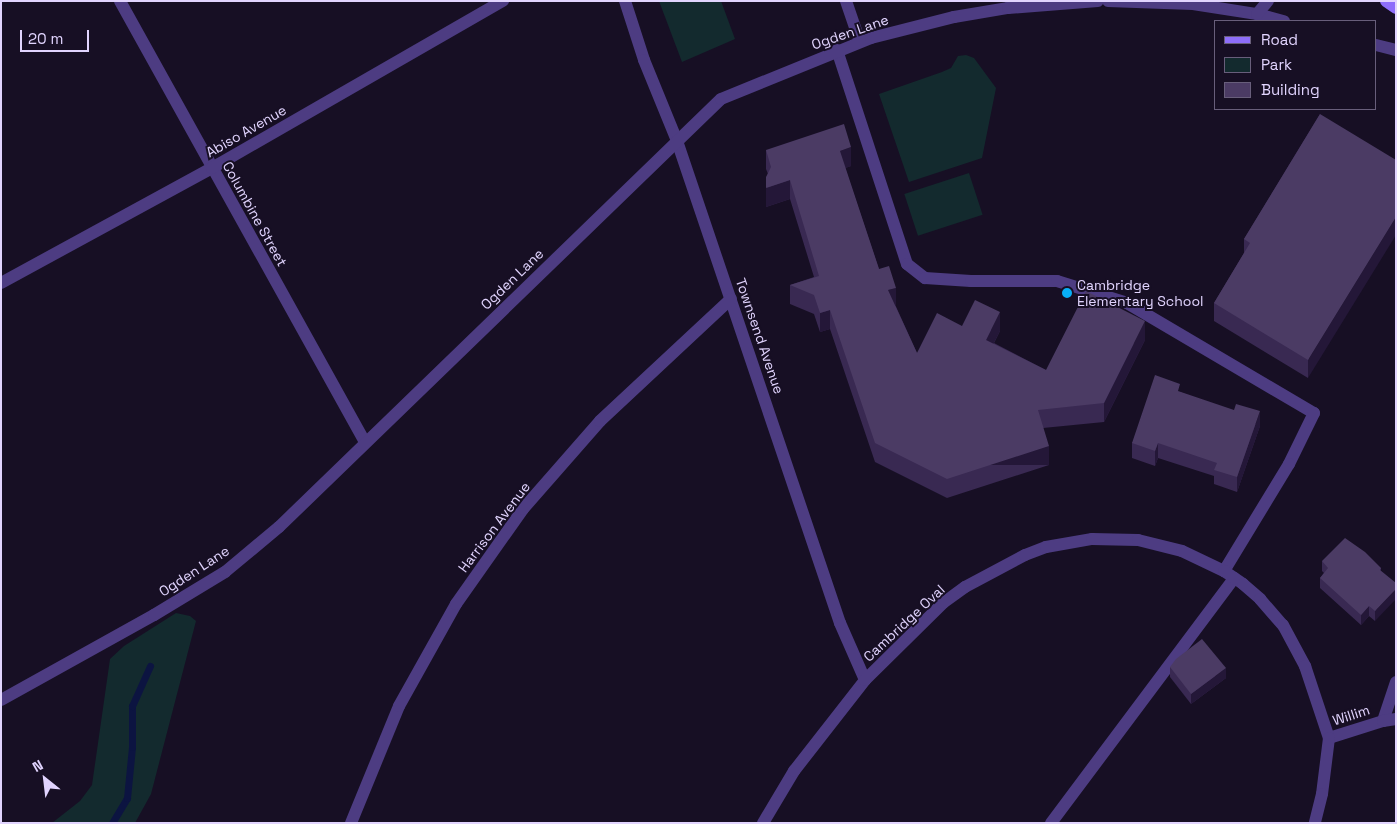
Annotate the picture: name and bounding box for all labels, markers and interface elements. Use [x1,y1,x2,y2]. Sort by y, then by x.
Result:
street label: Ogden Lane [809,11,891,53]
scale bar [22,20,91,52]
legend [1214,20,1377,110]
text: 20 m [28,29,63,48]
text: Road [1261,30,1298,49]
text: Park [1261,55,1292,74]
text: Building [1261,80,1320,99]
street label: Abiso Avenue [203,101,289,161]
street label: Columbine Street [219,159,291,269]
street label: Ogden Lane [477,245,547,313]
street label: Townsend Avenue [732,276,788,396]
place label: Cambridge Elementary School [1077,277,1203,310]
marker: Cambridge Elementary School [1061,287,1073,299]
street label: Harrison Avenue [455,478,533,576]
street label: Ogden Lane [156,542,232,600]
street label: Cambridge Oval [860,581,948,665]
street label: Willim [1330,701,1372,729]
north arrow [20,754,70,804]
text: N [29,756,46,776]

